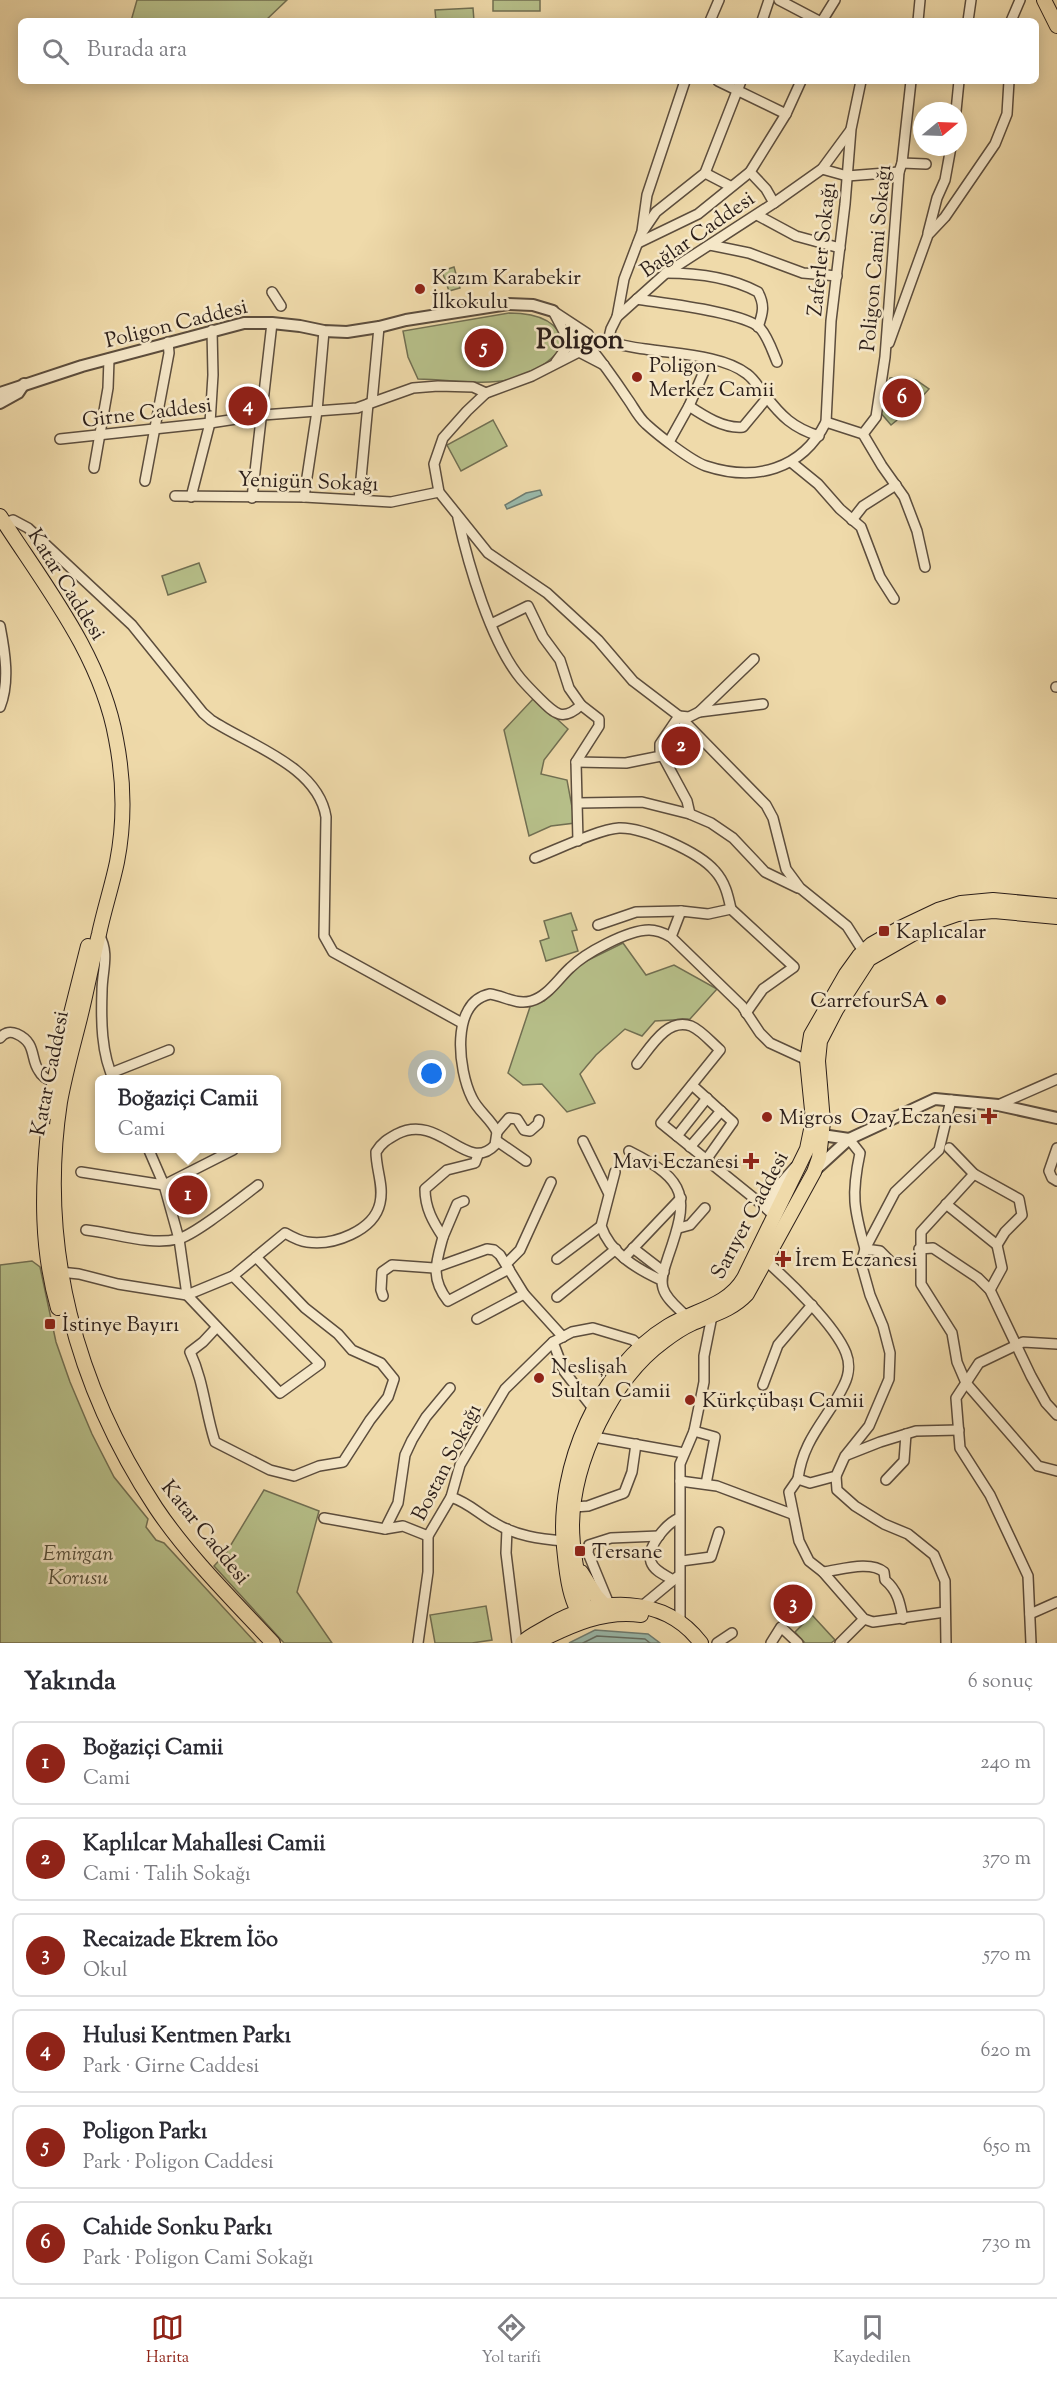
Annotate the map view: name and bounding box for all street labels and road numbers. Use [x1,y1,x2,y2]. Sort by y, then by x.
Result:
street label: Poligon Cami Sokağı [854,163,900,353]
street label: Zaferler Sokağı [801,181,845,318]
street label: Bağlar Caddesi [635,185,762,286]
street label: Poligon Caddesi [102,293,251,357]
street label: Girne Caddesi [81,391,214,437]
street label: Yenigün Sokağı [237,466,379,500]
street label: Katar Caddesi [19,523,112,647]
street label: Katar Caddesi [24,1008,78,1139]
street label: Sarıyer Caddesi [704,1147,797,1285]
street label: Bostan Sokağı [405,1399,490,1527]
street label: Katar Caddesi [153,1474,256,1592]

